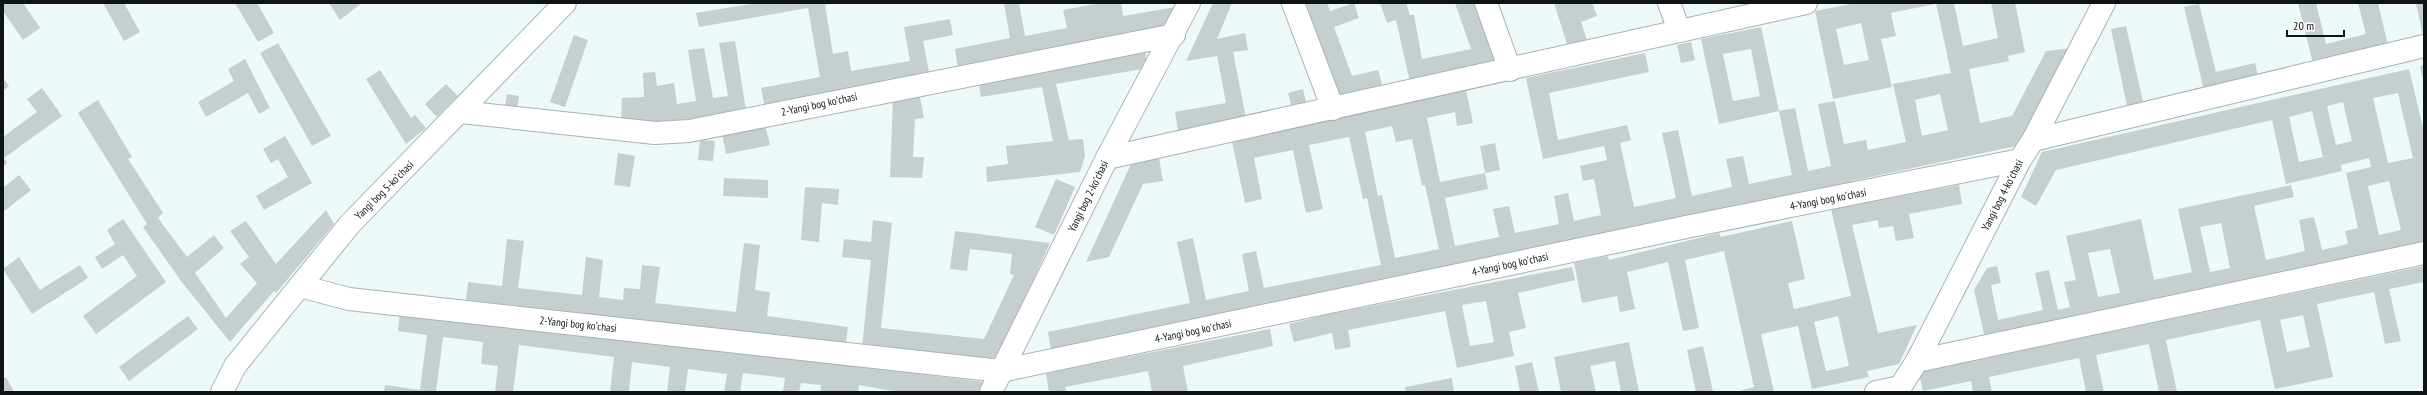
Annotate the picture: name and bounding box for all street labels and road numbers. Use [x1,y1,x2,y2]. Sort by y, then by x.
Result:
street label: 2-Yangi bog koʼchasi [780,89,858,119]
street label: Yangi bog 4-koʼchasi [1978,157,2026,233]
street label: Yangi bog 5-koʼchasi [352,158,416,222]
street label: Yangi bog 2-koʼchasi [1065,158,1111,234]
street label: 4-Yangi bog koʼchasi [1789,185,1867,213]
street label: 4-Yangi bog koʼchasi [1471,249,1549,279]
street label: 2-Yangi bog koʼchasi [539,313,617,335]
street label: 4-Yangi bog koʼchasi [1154,316,1232,346]

